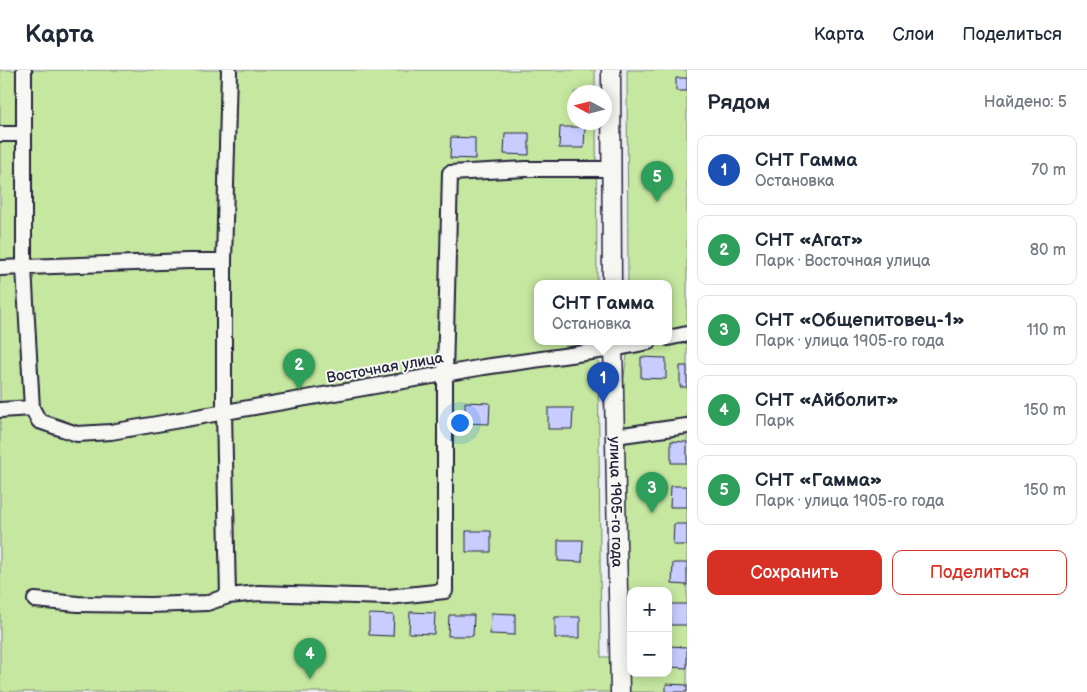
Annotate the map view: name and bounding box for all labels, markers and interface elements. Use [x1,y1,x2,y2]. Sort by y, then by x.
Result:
text: Карта [25,20,94,49]
text: Карта [814,24,864,45]
text: Слои [892,24,934,45]
text: Поделиться [962,24,1062,45]
north arrow [567,85,612,130]
text: Рядом [707,90,770,115]
text: Найдено: 5 [984,93,1067,112]
text: СНТ Гамма [755,149,857,172]
pin: 5 [641,161,673,202]
text: 1 [721,161,727,180]
text: 70 m [1031,161,1066,180]
text: Остановка [755,172,834,191]
text: СНТ «Агат» [755,229,863,252]
text: 2 [719,241,729,260]
text: 80 m [1030,241,1066,260]
text: Парк · Восточная улица [755,252,931,271]
popup [534,280,672,345]
text: СНТ Гамма [552,292,654,315]
text: СНТ «Общепитовец-1» [755,309,965,332]
text: Остановка [552,315,631,334]
text: 3 [719,321,729,340]
text: 110 m [1027,321,1066,340]
text: Парк · улица 1905-го года [755,332,944,351]
street label: Восточная улица [325,348,445,388]
pin: 2 [283,349,315,390]
pin: 1 [587,362,619,403]
text: СНТ «Айболит» [755,389,899,412]
text: 4 [719,401,729,420]
text: 150 m [1024,401,1066,420]
your location [447,410,473,436]
text: Парк [755,412,794,431]
street label: улица 1905-го года [605,436,627,568]
text: СНТ «Гамма» [755,469,882,492]
pin: 3 [636,472,668,513]
text: 5 [719,481,729,500]
text: 150 m [1024,481,1066,500]
text: Парк · улица 1905-го года [755,492,944,511]
button: Сохранить [707,550,882,595]
button: Поделиться [892,550,1067,595]
map controls [627,587,672,677]
button: + [627,587,672,632]
button: − [627,632,672,677]
pin: 4 [294,638,326,679]

